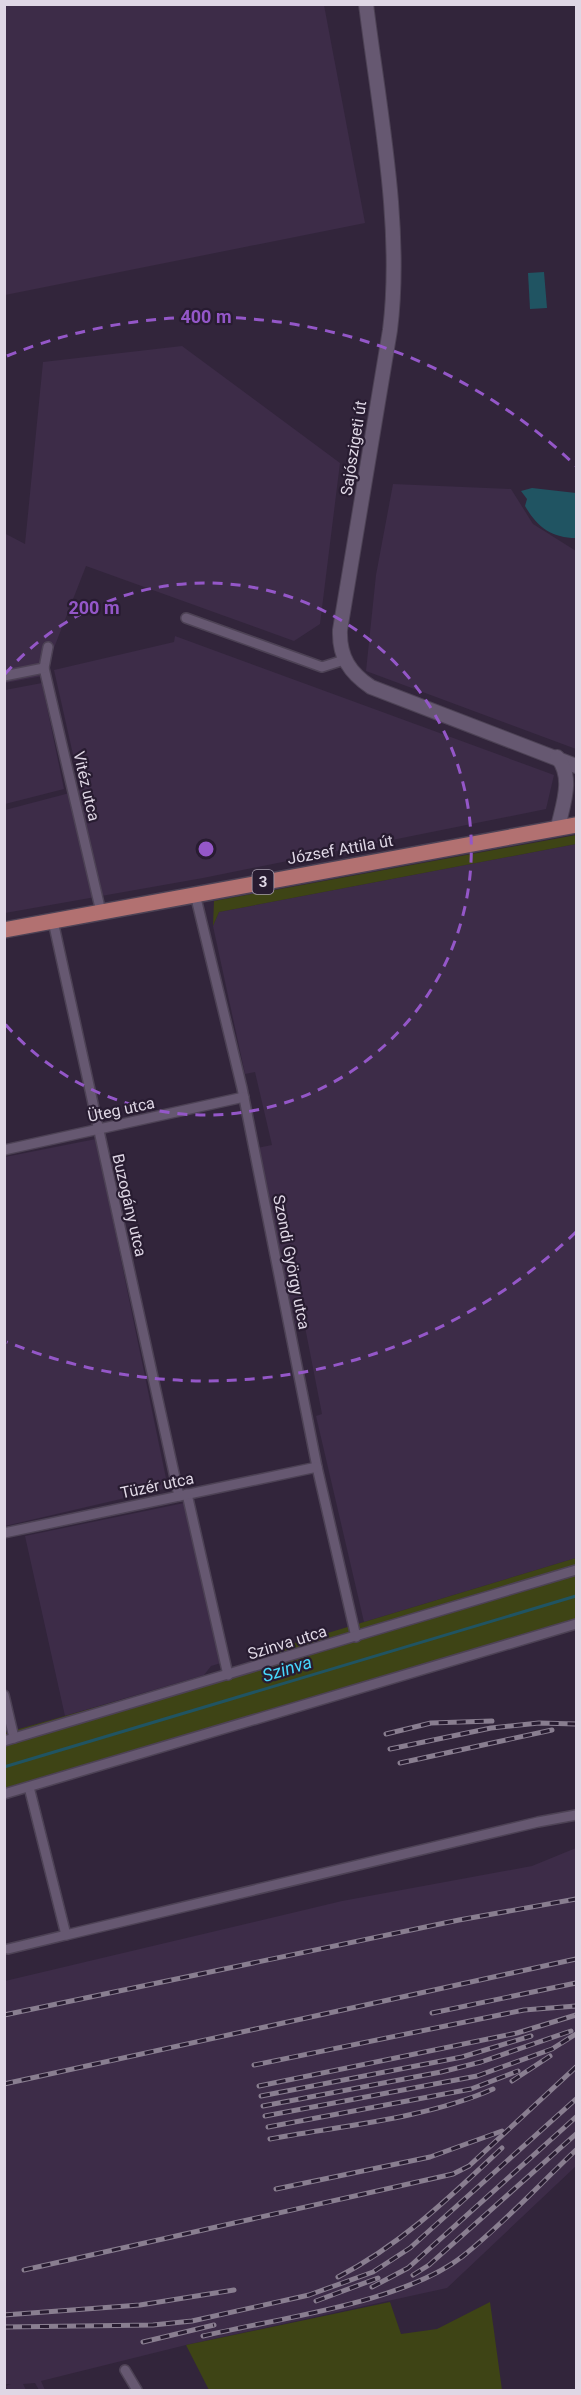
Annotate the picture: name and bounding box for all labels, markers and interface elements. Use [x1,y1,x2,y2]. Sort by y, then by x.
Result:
text: 400 m [180,306,232,327]
street label: Sajószigeti út [337,399,370,497]
text: 200 m [68,597,120,618]
street label: Vitéz utca [69,749,104,823]
street label: József Attila út [286,831,395,868]
centre of rings [196,839,216,859]
road number: 3 [252,870,274,894]
street label: Üteg utca [86,1093,156,1126]
street label: Buzogány utca [108,1152,151,1258]
street label: Szondi György utca [269,1193,314,1331]
street label: Tüzér utca [119,1468,195,1503]
street label: Szinva utca [245,1621,329,1663]
water label: Szinva [260,1651,314,1686]

